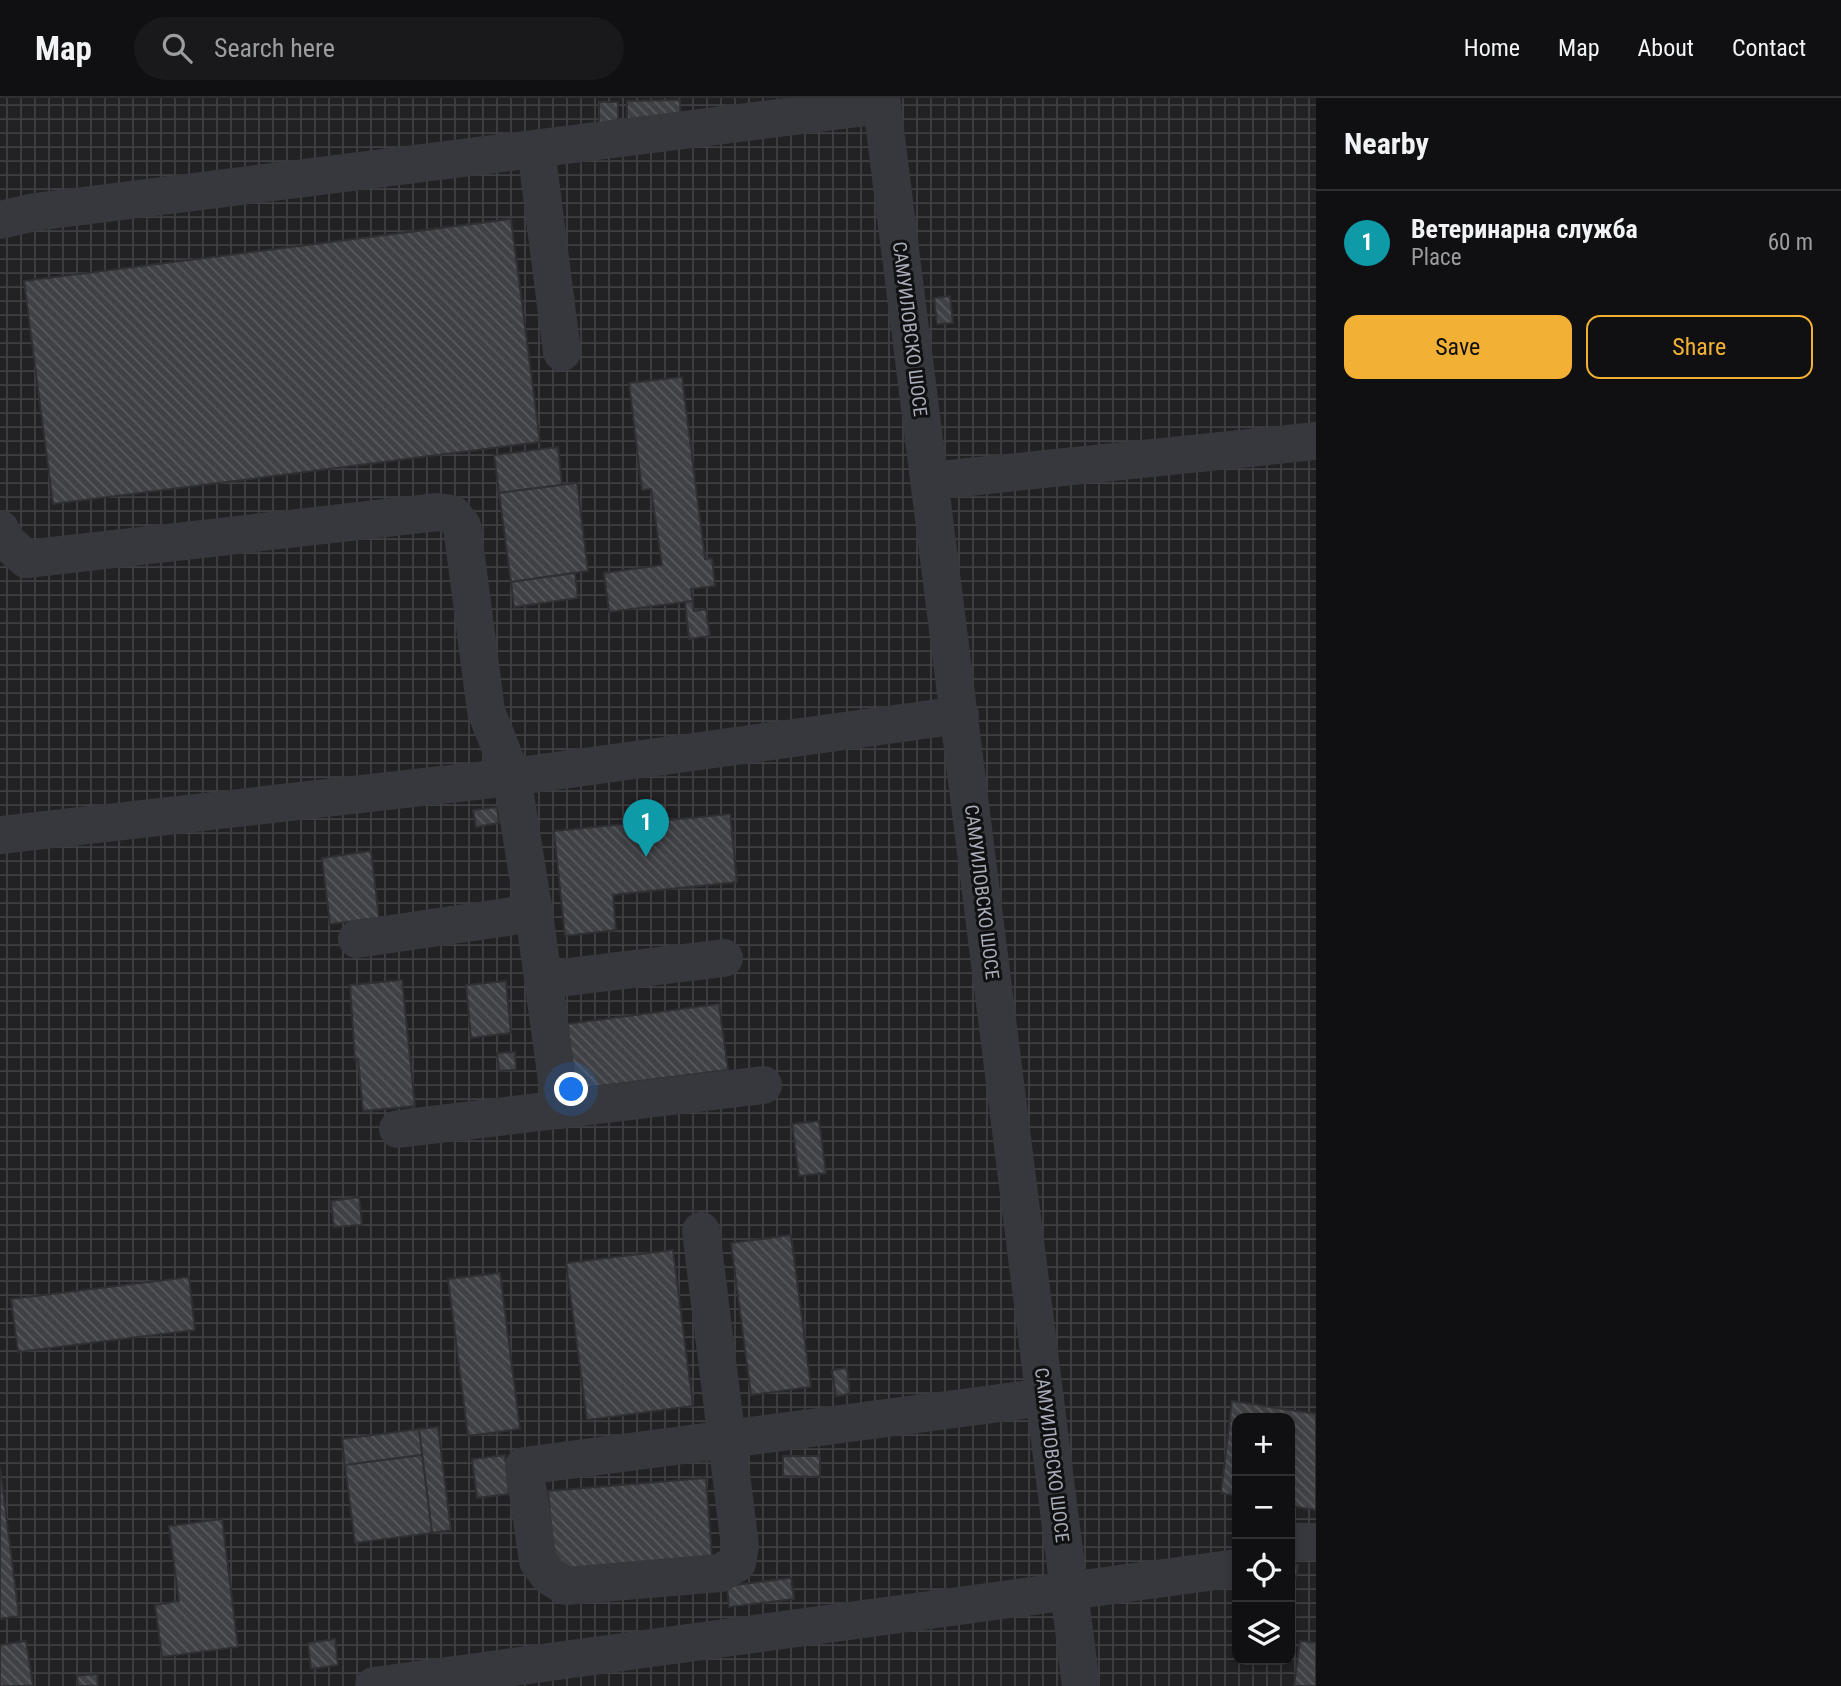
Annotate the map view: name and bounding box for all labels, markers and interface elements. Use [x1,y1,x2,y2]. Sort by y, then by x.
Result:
search box [134,17,624,80]
text: Map [35,29,92,68]
icon: search [158,29,196,67]
text: Search here [214,33,335,63]
text: Home [1464,34,1520,62]
text: Map [1558,34,1600,62]
text: About [1638,34,1694,62]
text: Contact [1732,34,1806,62]
text: Nearby [1344,126,1429,161]
text: Ветеринарна служба [1411,214,1638,244]
text: 1 [1361,229,1373,256]
text: 60 m [1768,229,1813,256]
street label: САМУИЛОВСКО ШОСЕ [888,240,932,418]
text: Place [1411,244,1461,271]
button: Save [1344,315,1572,379]
button: Share [1586,315,1813,379]
pin: 1 [623,799,669,857]
street label: САМУИЛОВСКО ШОСЕ [960,803,1004,981]
your location [554,1072,588,1106]
street label: САМУИЛОВСКО ШОСЕ [1030,1366,1074,1544]
map controls [1232,1413,1295,1665]
button: + [1232,1413,1295,1476]
button: − [1232,1476,1295,1539]
button: locate [1232,1539,1295,1602]
button: layers [1232,1602,1295,1665]

